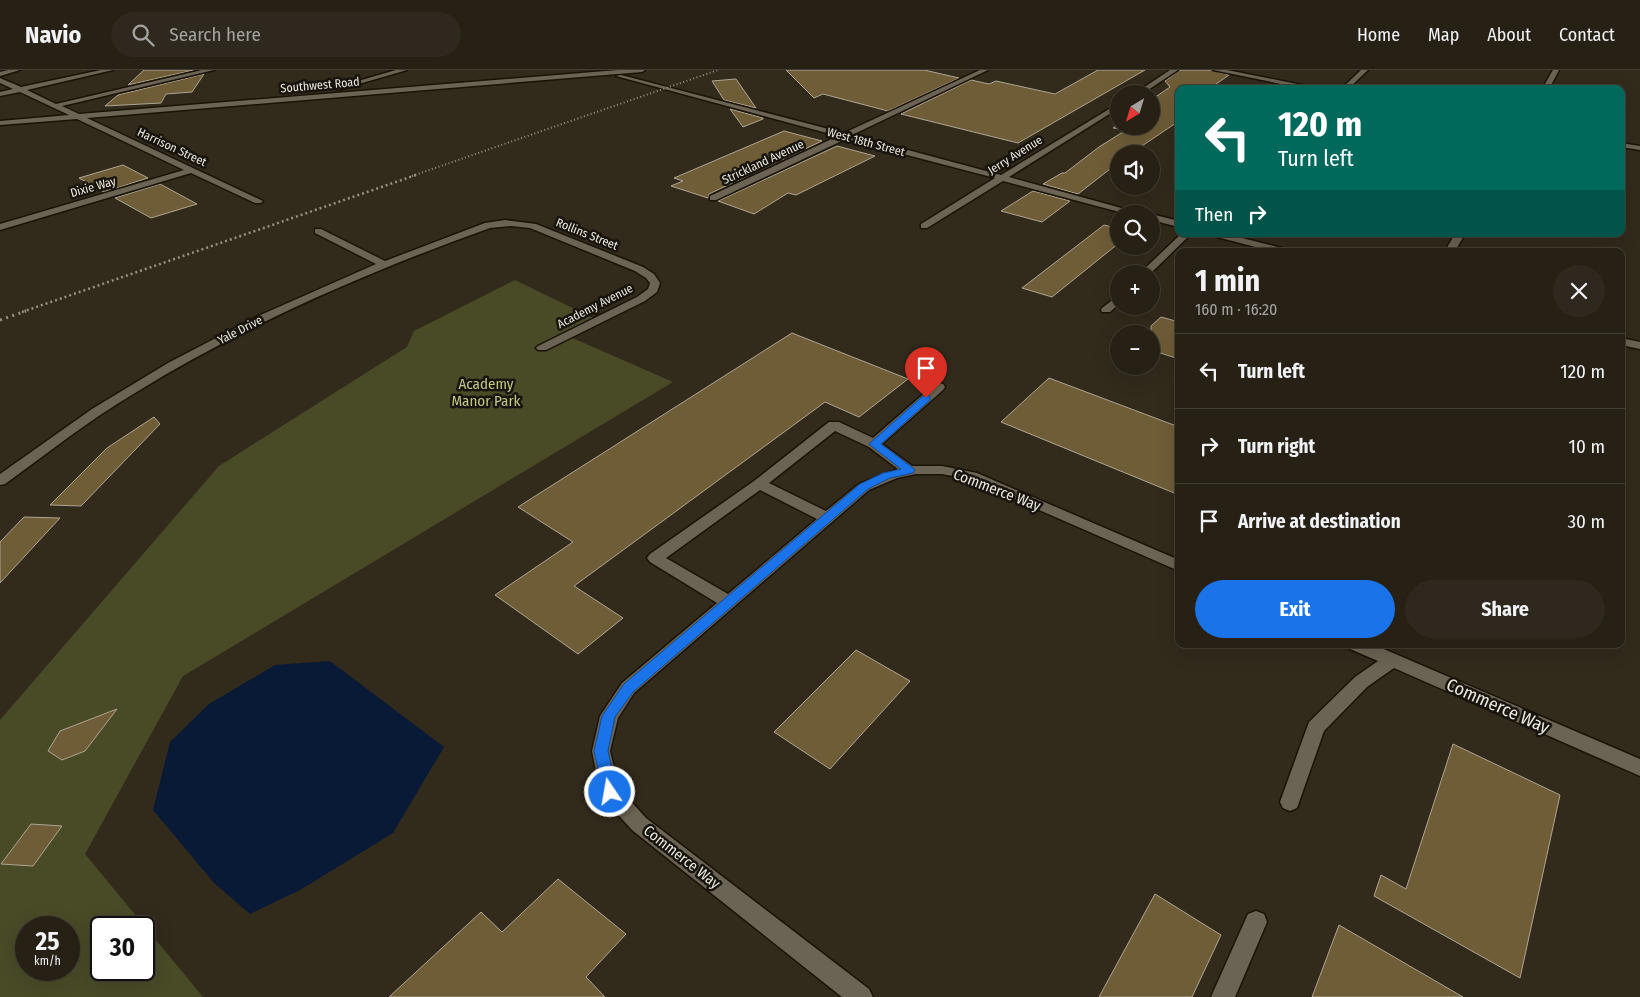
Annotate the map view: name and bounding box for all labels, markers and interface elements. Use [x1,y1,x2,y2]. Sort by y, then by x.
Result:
search box [111,12,461,57]
text: Navio [25,21,81,49]
icon: search [129,21,157,49]
text: Search here [169,23,261,46]
text: Home [1357,24,1400,46]
text: Map [1428,24,1459,46]
text: About [1487,24,1531,46]
text: Contact [1559,24,1615,46]
street label: Southwest Road [280,75,360,95]
north arrow [1110,85,1160,135]
map controls [1110,85,1160,375]
text: 120 m [1278,103,1362,145]
icon: left [1195,105,1260,170]
street label: Harrison Street [135,125,209,169]
street label: West 18th Street [826,125,906,159]
street label: Jerry Avenue [985,133,1045,177]
street label: Strickland Avenue [720,137,806,187]
button: sound [1110,145,1160,195]
text: Turn left [1278,145,1354,172]
street label: Dixie Way [69,174,118,200]
icon: right [1243,200,1271,228]
text: Then [1195,203,1233,226]
button: search [1110,205,1160,255]
street label: Rollins Street [554,215,620,253]
text: 1 min [1195,263,1260,299]
button: + [1110,265,1160,315]
button: close [1553,265,1605,317]
street label: Academy Avenue [555,281,635,331]
text: 160 m · 16:20 [1195,300,1277,319]
street label: Yale Drive [215,313,265,347]
button: − [1110,325,1160,375]
pin [905,347,947,398]
icon: arrive [912,354,940,382]
icon: left [1195,357,1223,385]
text: Turn left [1238,360,1305,383]
text: 120 m [1560,360,1605,383]
park label: Academy Manor Park [451,375,521,410]
icon: right [1195,432,1223,460]
text: Turn right [1238,435,1315,458]
text: 10 m [1569,435,1605,458]
street label: Commerce Way [951,465,1044,515]
icon: arrive [1195,507,1223,535]
text: Arrive at destination [1238,510,1401,533]
text: 30 m [1567,510,1605,533]
button: Exit [1195,580,1395,638]
button: Share [1405,580,1605,638]
street label: Commerce Way [1443,673,1553,739]
position arrow [583,765,635,817]
street label: Commerce Way [640,822,724,893]
speed limit sign: 30 [90,916,155,981]
text: 25 [36,927,59,957]
text: km/h [34,954,61,968]

